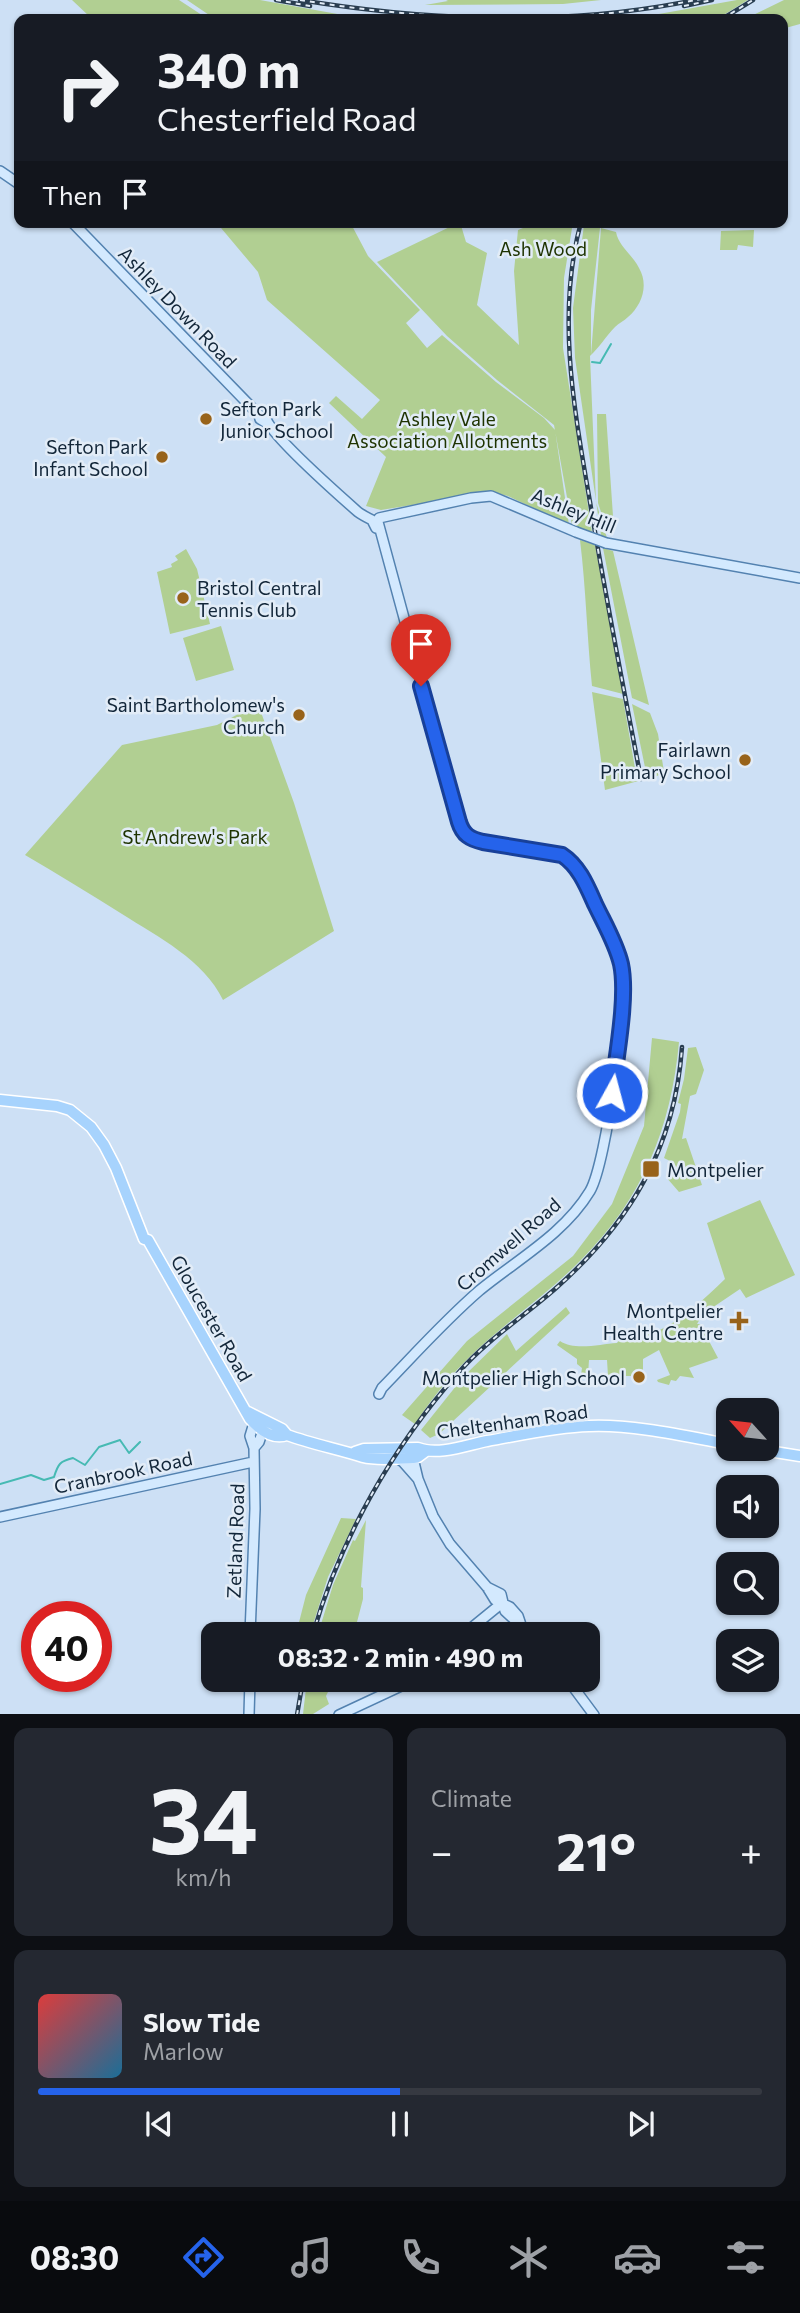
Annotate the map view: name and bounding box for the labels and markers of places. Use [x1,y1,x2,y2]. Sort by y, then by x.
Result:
place label: Sefton Park Junior School [220,397,333,442]
marker: Sefton Park Junior School [198,411,214,427]
place label: Sefton Park Infant School [33,435,148,480]
marker: Sefton Park Infant School [154,449,170,465]
place label: Bristol Central Tennis Club [197,576,322,621]
marker: Bristol Central Tennis Club [175,590,191,606]
pin [391,614,451,686]
place label: Saint Bartholomew's Church [107,693,285,738]
marker: Saint Bartholomew's Church [291,707,307,723]
place label: Fairlawn Primary School [600,738,731,783]
marker: Fairlawn Primary School [737,752,753,768]
place label: Montpelier [667,1158,764,1181]
marker: Montpelier [641,1159,661,1179]
place label: Montpelier Health Centre [603,1299,723,1344]
marker: Montpelier Health Centre [729,1311,749,1331]
place label: Montpelier High School [422,1366,625,1389]
marker: Montpelier High School [631,1369,647,1385]

